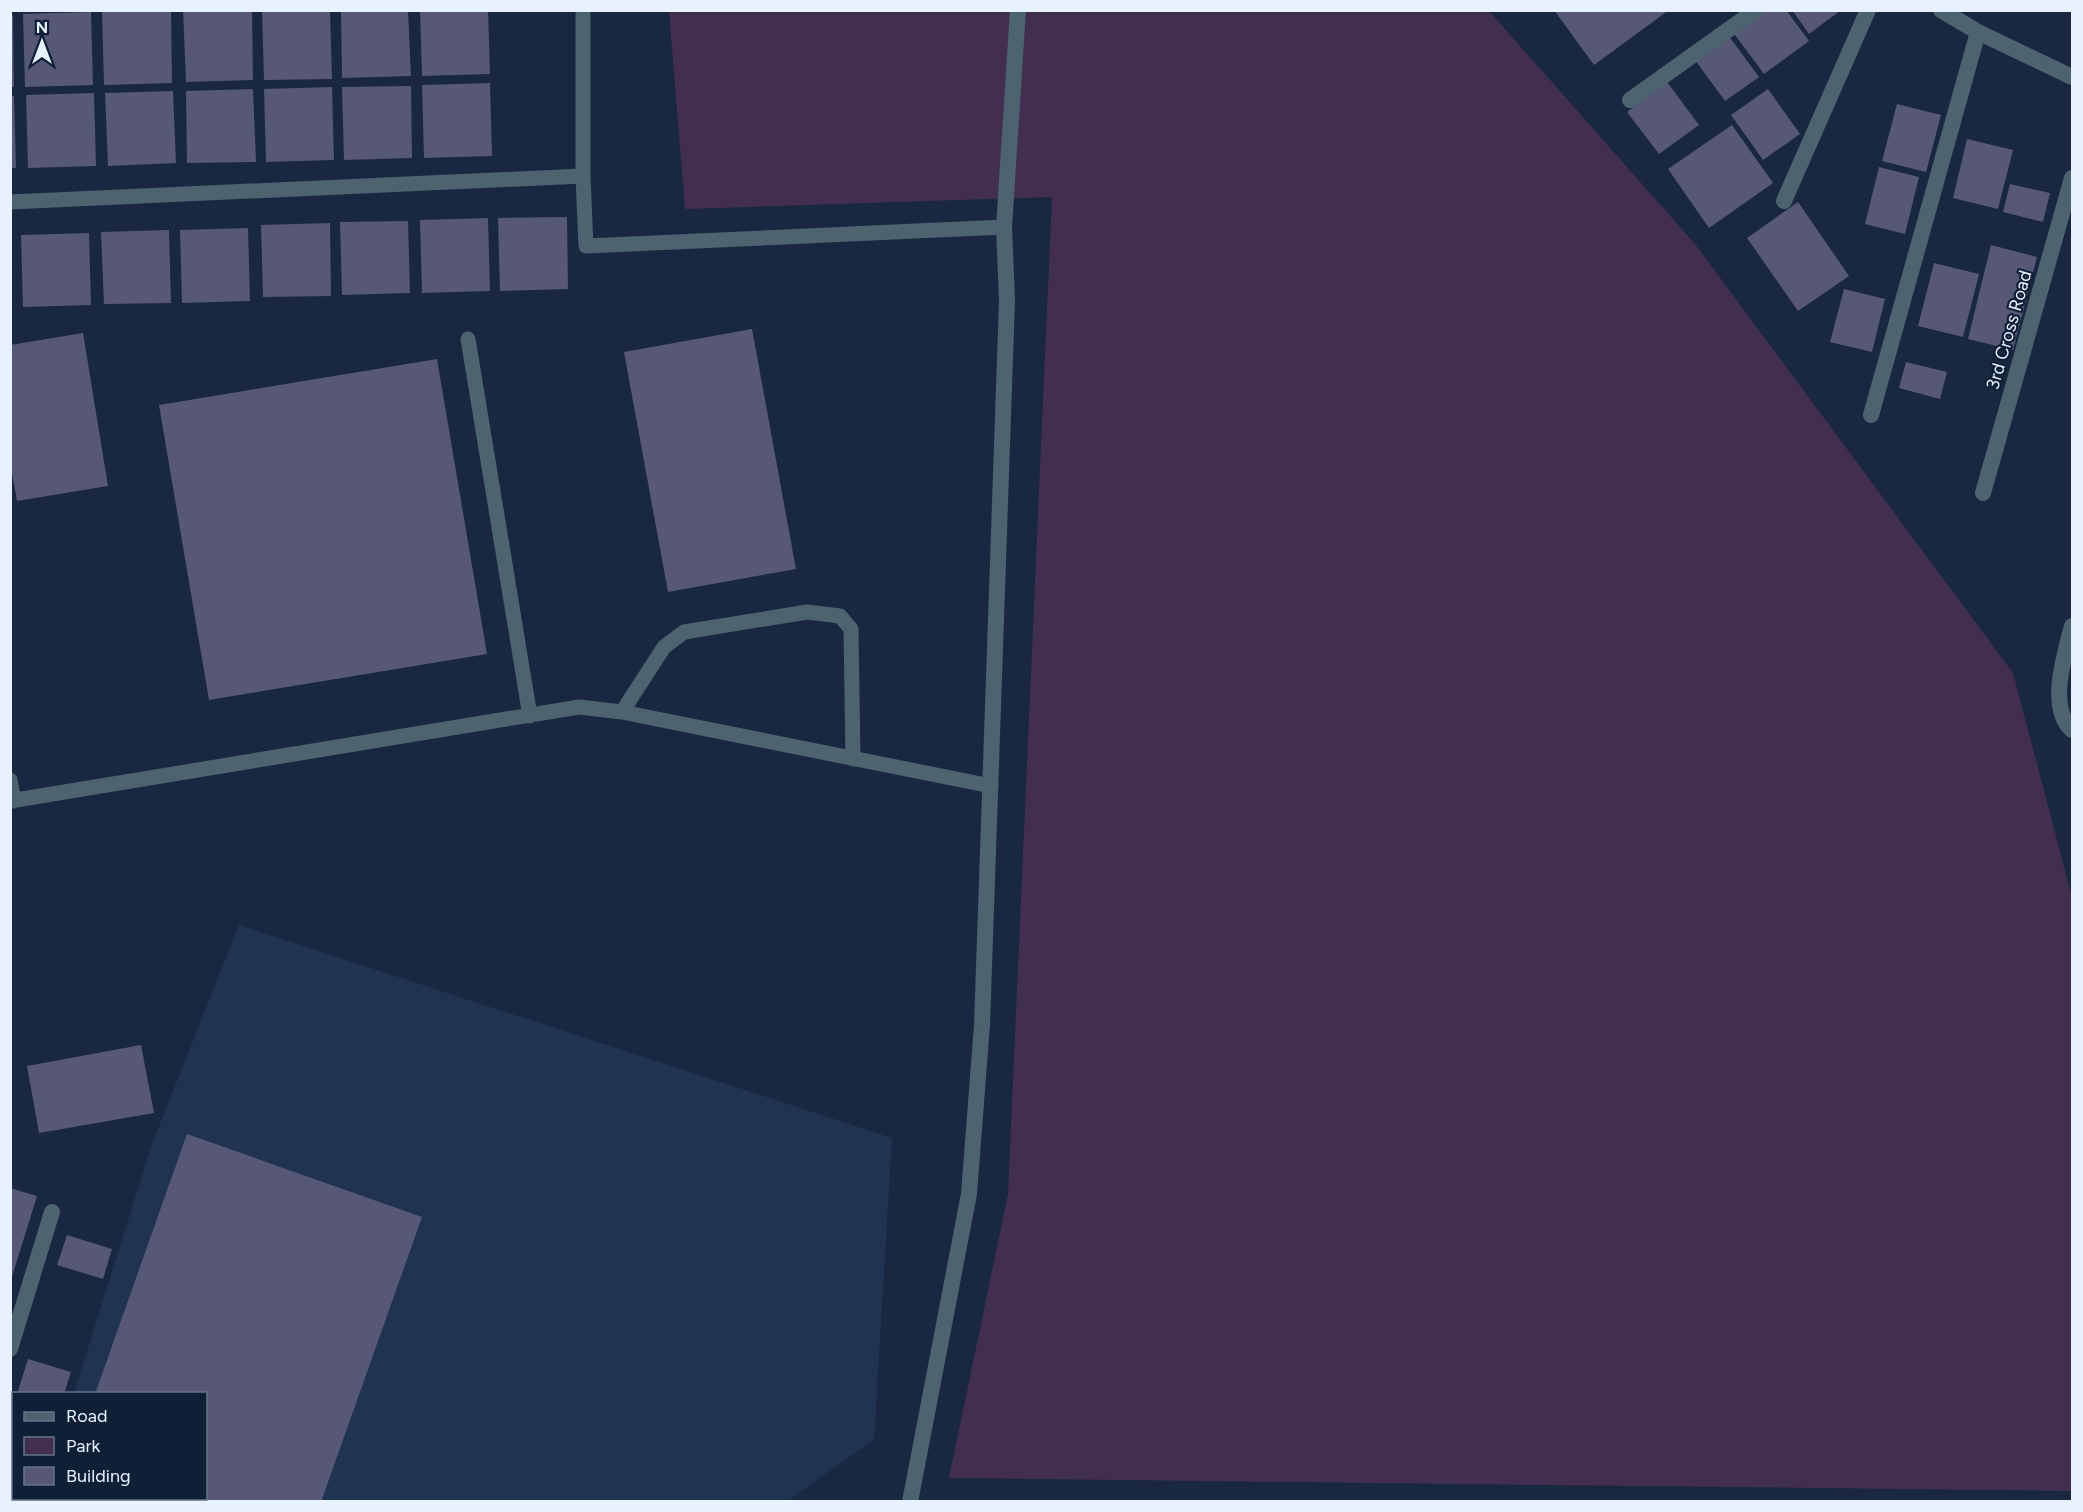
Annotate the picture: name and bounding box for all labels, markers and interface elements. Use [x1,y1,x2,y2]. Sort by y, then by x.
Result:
north arrow [12,12,72,72]
text: N [36,18,48,37]
street label: 3rd Cross Road [1981,268,2037,392]
legend [12,1392,207,1500]
text: Road [66,1405,107,1427]
text: Park [66,1435,101,1457]
text: Building [66,1465,131,1487]

